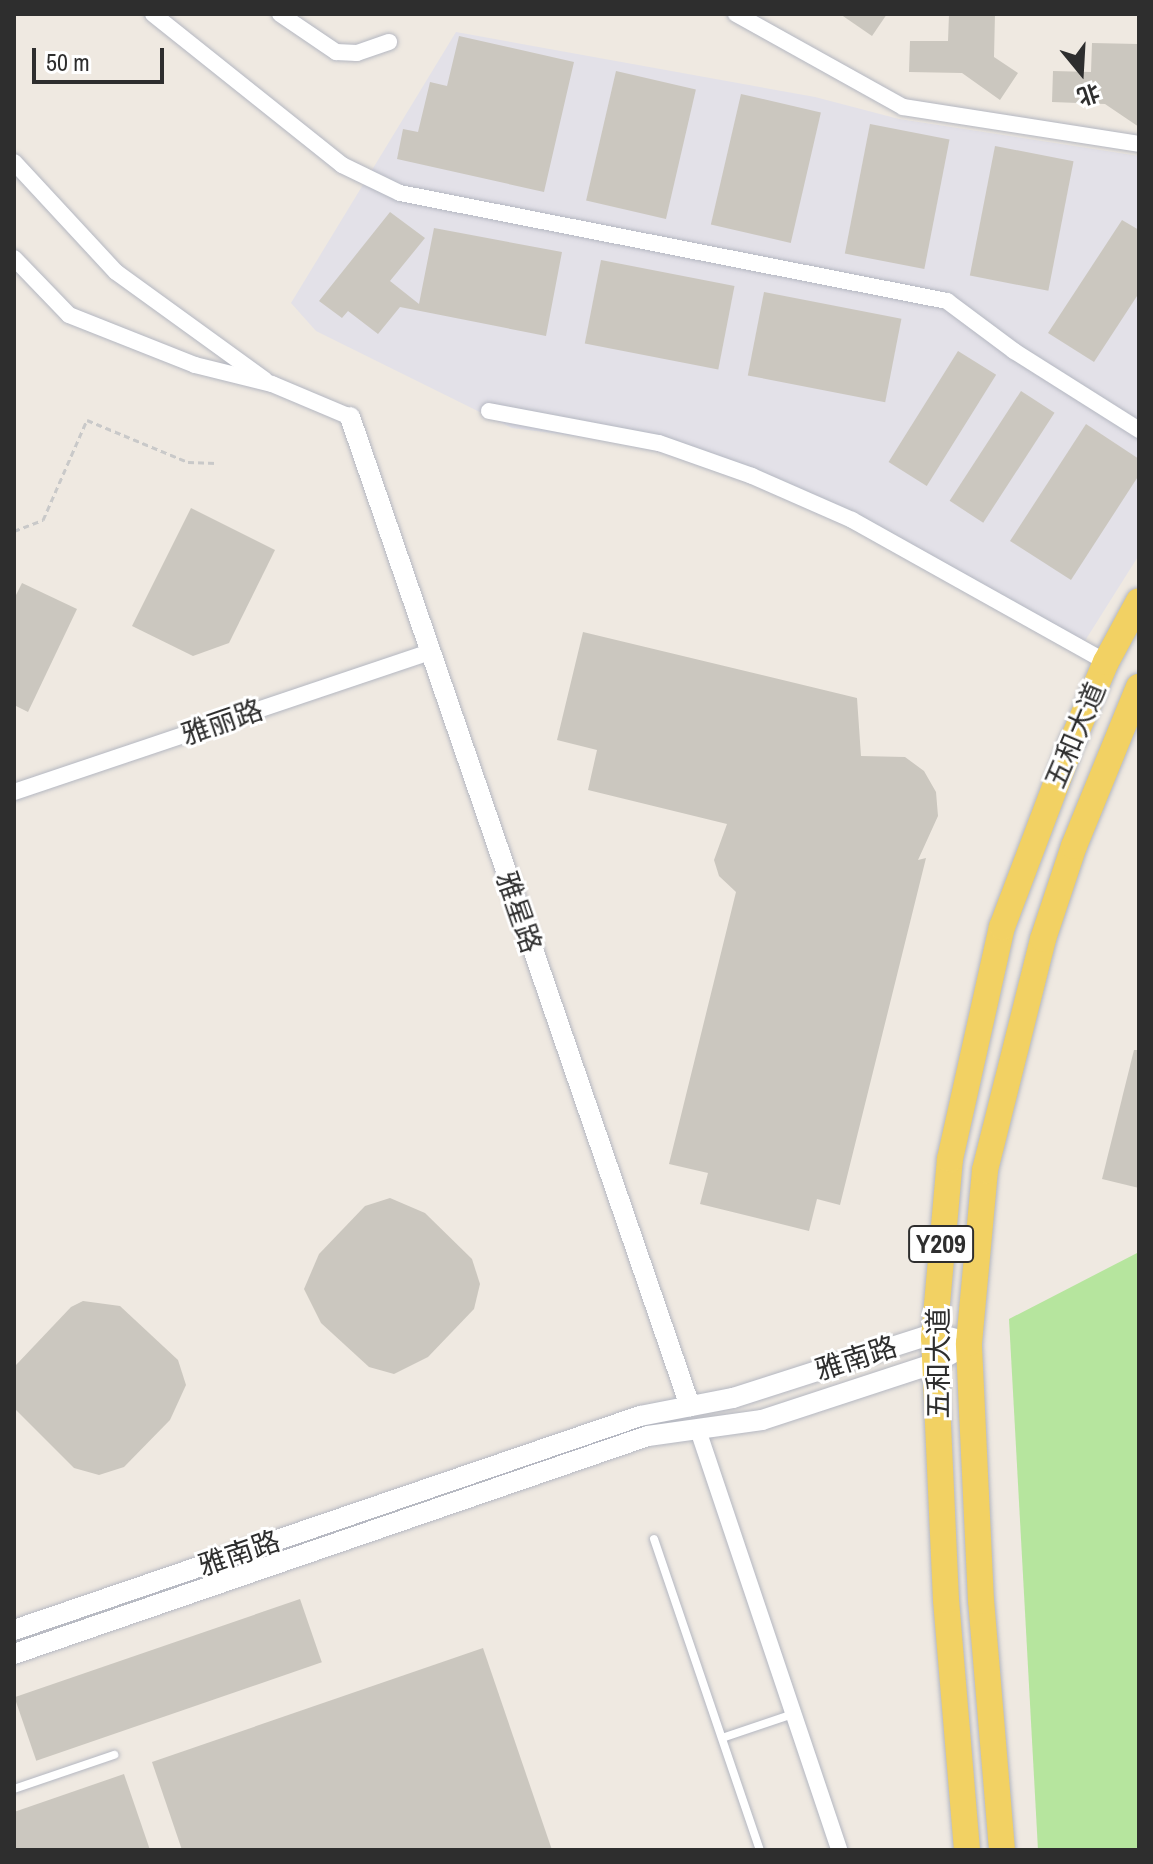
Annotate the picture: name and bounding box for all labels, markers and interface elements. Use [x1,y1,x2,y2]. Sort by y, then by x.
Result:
scale bar [36,32,168,82]
north arrow [1041,32,1121,112]
text: 50 m [46,46,90,78]
text: 北 [1073,77,1104,112]
street label: 五和大道 [1038,677,1112,793]
street label: 雅丽路 [177,692,267,752]
street label: 雅星路 [489,867,549,957]
road number: Y209 [907,1222,975,1266]
street label: 五和大道 [921,1307,955,1419]
street label: 雅南路 [811,1329,901,1387]
street label: 雅南路 [194,1523,284,1583]

